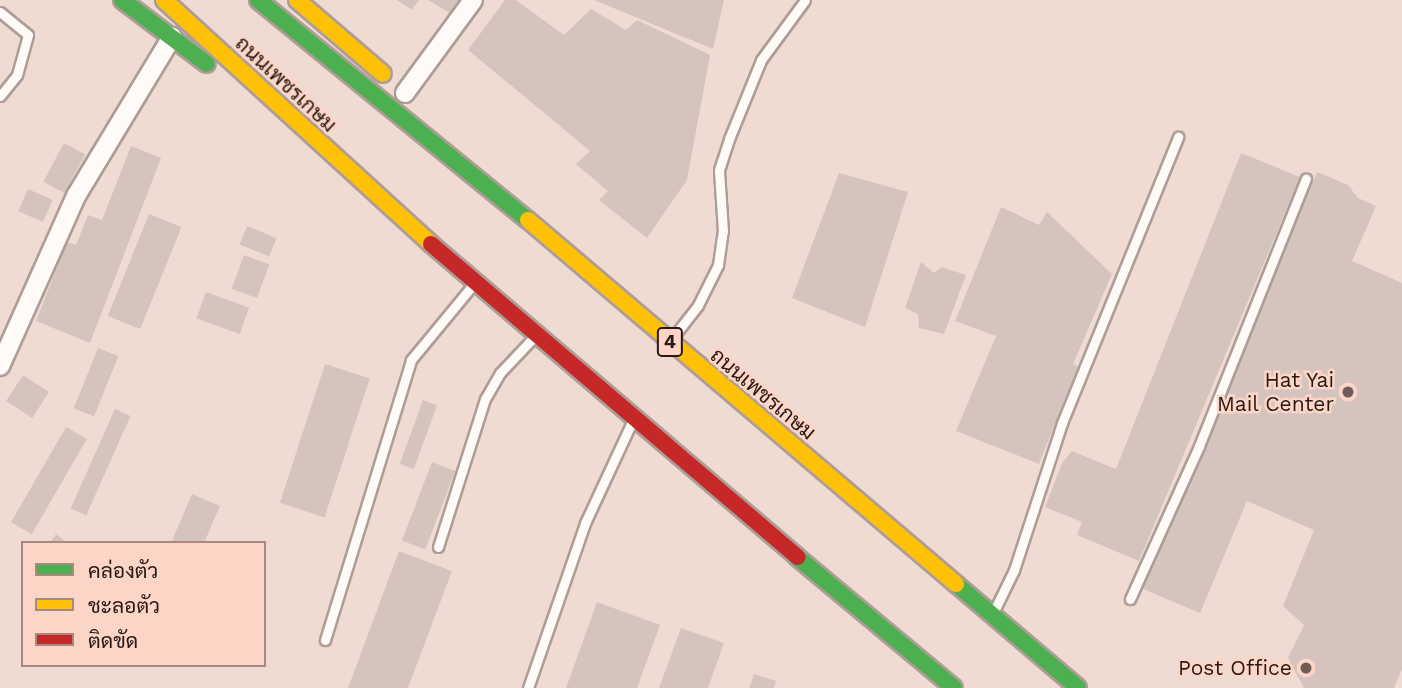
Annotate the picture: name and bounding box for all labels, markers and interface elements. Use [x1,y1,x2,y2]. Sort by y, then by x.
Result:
street label: ถนนเพชรเกษม [230,31,342,137]
road number: 4 [656,326,684,358]
street label: ถนนเพชรเกษม [705,343,821,445]
place label: Hat Yai Mail Center [1216,367,1334,417]
marker: Hat Yai Mail Center [1340,384,1356,400]
legend [21,541,266,667]
text: คล่องตัว [88,558,158,583]
text: ชะลอตัว [88,593,160,618]
text: ติดขัด [88,628,138,653]
place label: Post Office [1178,655,1292,681]
marker: Post Office [1298,660,1314,676]

